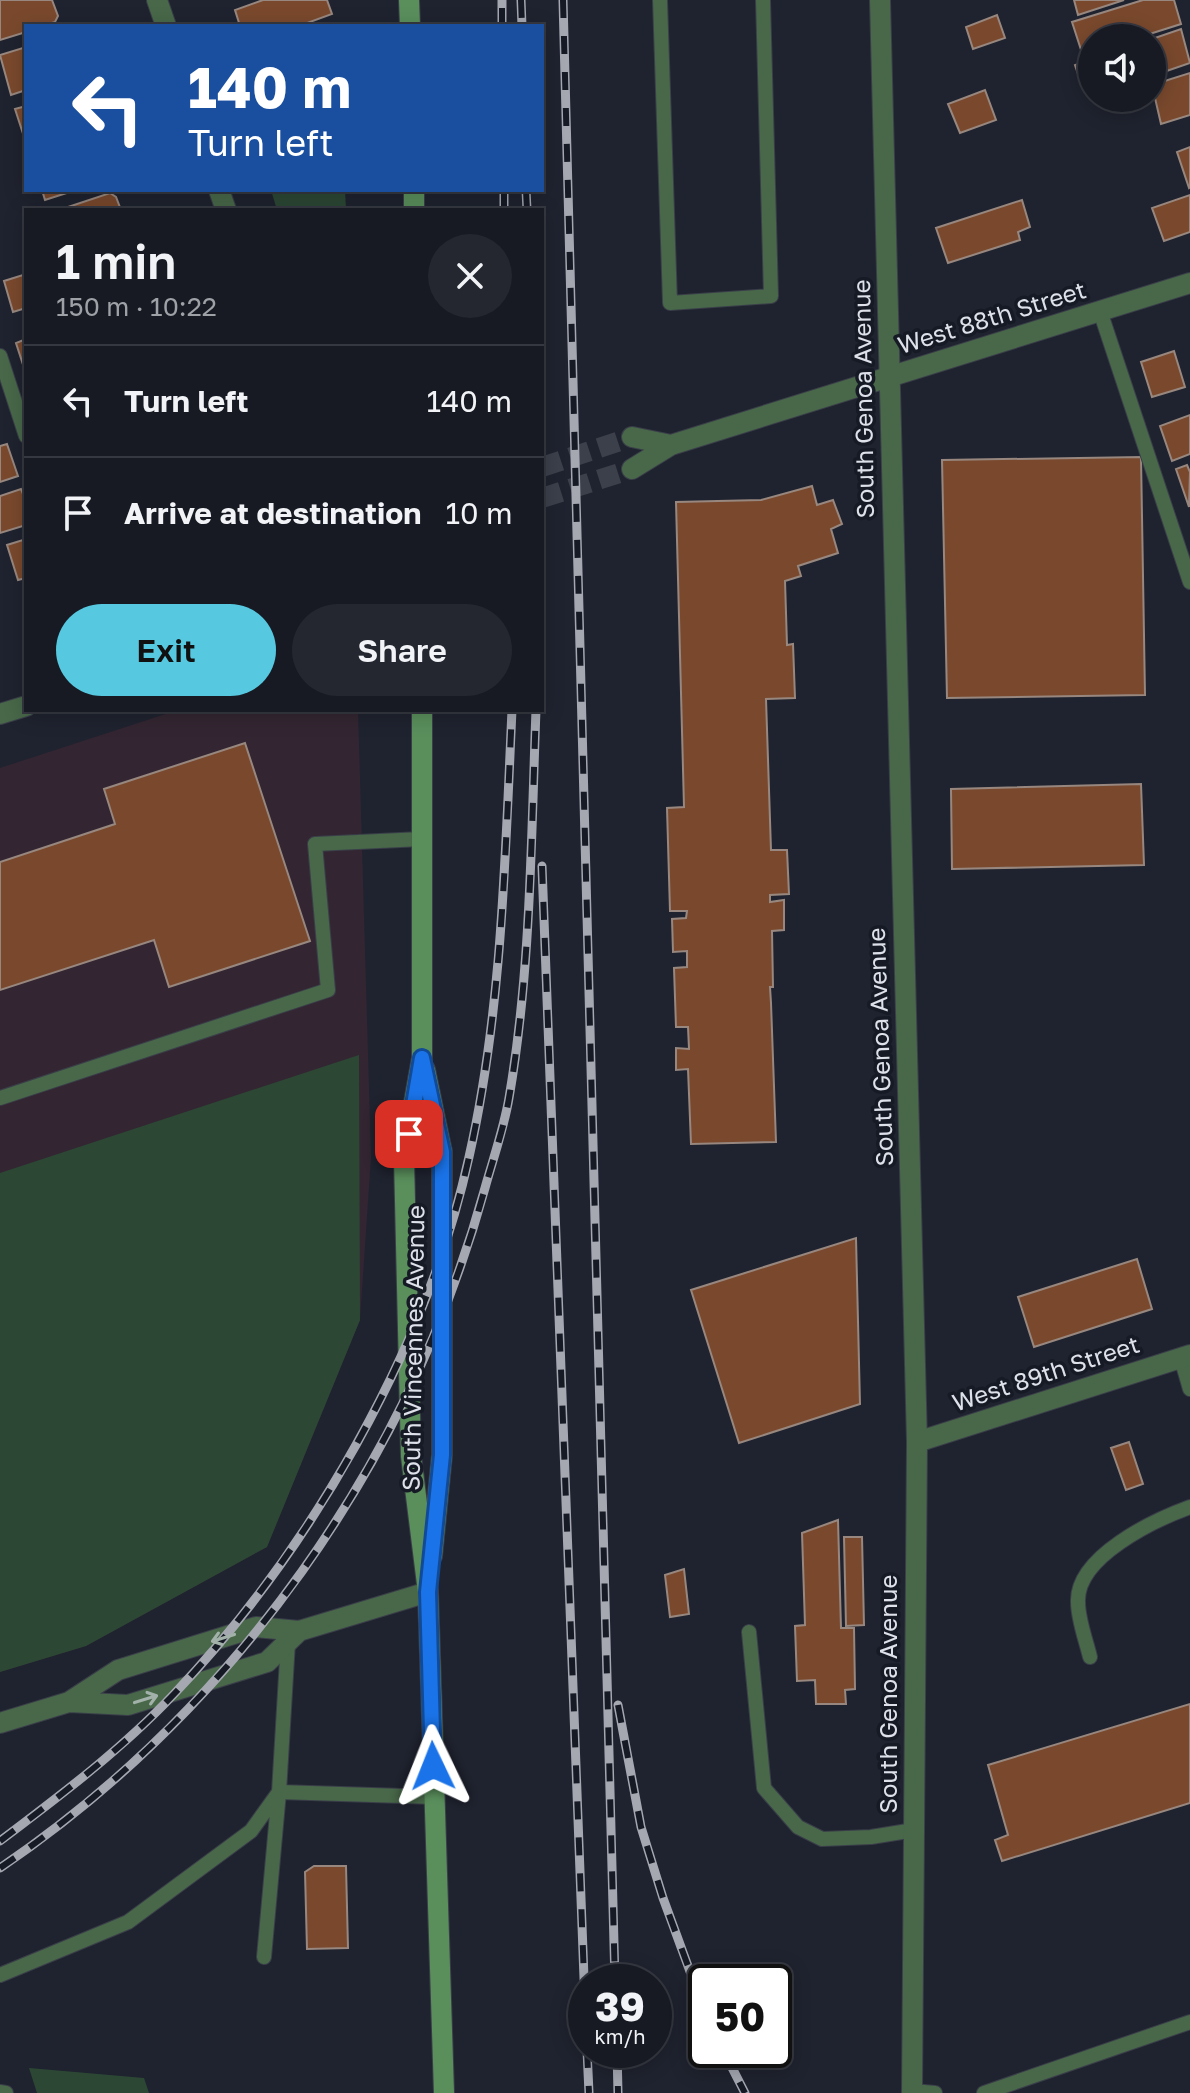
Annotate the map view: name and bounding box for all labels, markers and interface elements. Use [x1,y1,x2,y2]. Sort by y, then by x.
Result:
map controls [1078,24,1166,112]
button: sound [1078,24,1166,112]
text: 140 m [188,53,351,120]
icon: left [56,56,160,160]
text: Turn left [188,121,334,164]
text: 1 min [56,232,176,290]
button: close [428,234,512,318]
street label: West 88th Street [894,274,1089,359]
street label: South Genoa Avenue [846,279,879,519]
text: 150 m · 10:22 [56,291,217,322]
icon: left [56,379,100,423]
text: Turn left [124,383,249,419]
text: 140 m [427,383,512,419]
icon: arrive [56,491,100,535]
text: Arrive at destination [124,495,421,531]
text: 10 m [445,495,513,531]
button: Exit [56,604,276,696]
button: Share [292,604,512,696]
street label: South Genoa Avenue [861,927,898,1167]
pin [375,1100,443,1168]
icon: arrive [387,1112,431,1156]
street label: South Vincennes Avenue [396,1205,429,1491]
street label: West 89th Street [948,1329,1143,1416]
street label: South Genoa Avenue [873,1575,902,1813]
one-way arrow [211,1631,236,1646]
one-way arrow [132,1691,158,1706]
position arrow [391,1724,475,1808]
speed limit sign: 50 [688,1964,792,2068]
text: 39 [595,1982,645,2030]
text: km/h [595,2024,645,2048]

